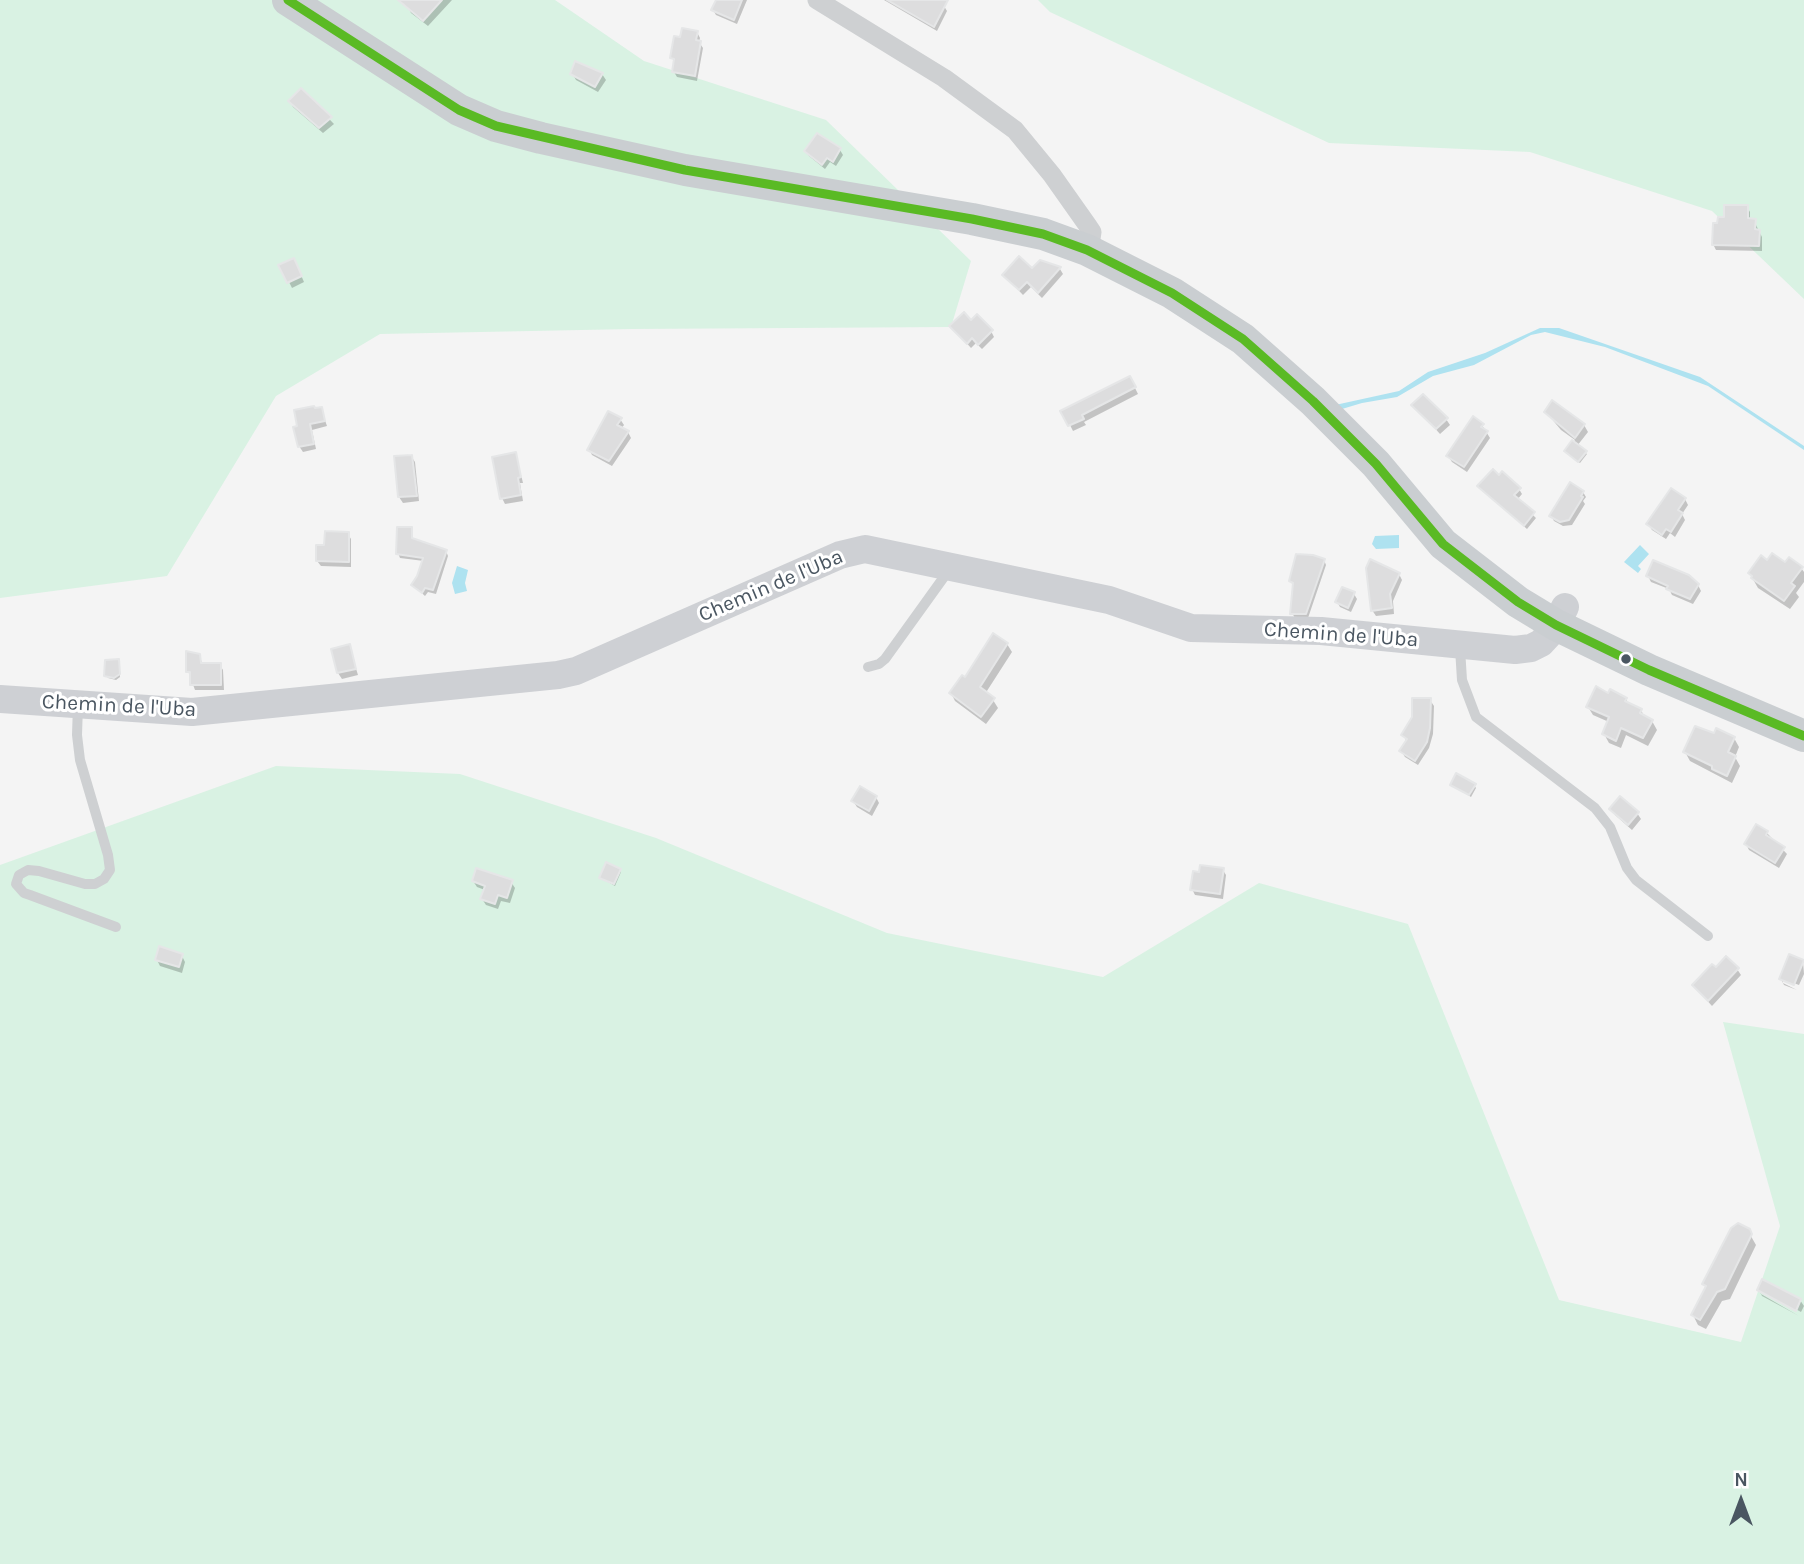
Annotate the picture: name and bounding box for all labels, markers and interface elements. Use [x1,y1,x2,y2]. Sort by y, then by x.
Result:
street label: Chemin de l'Uba [695,544,847,628]
street label: Chemin de l'Uba [1263,617,1419,653]
unlabelled marker [1619,652,1633,666]
street label: Chemin de l'Uba [41,689,197,723]
north arrow [1706,1466,1776,1536]
text: N [1734,1469,1748,1491]

